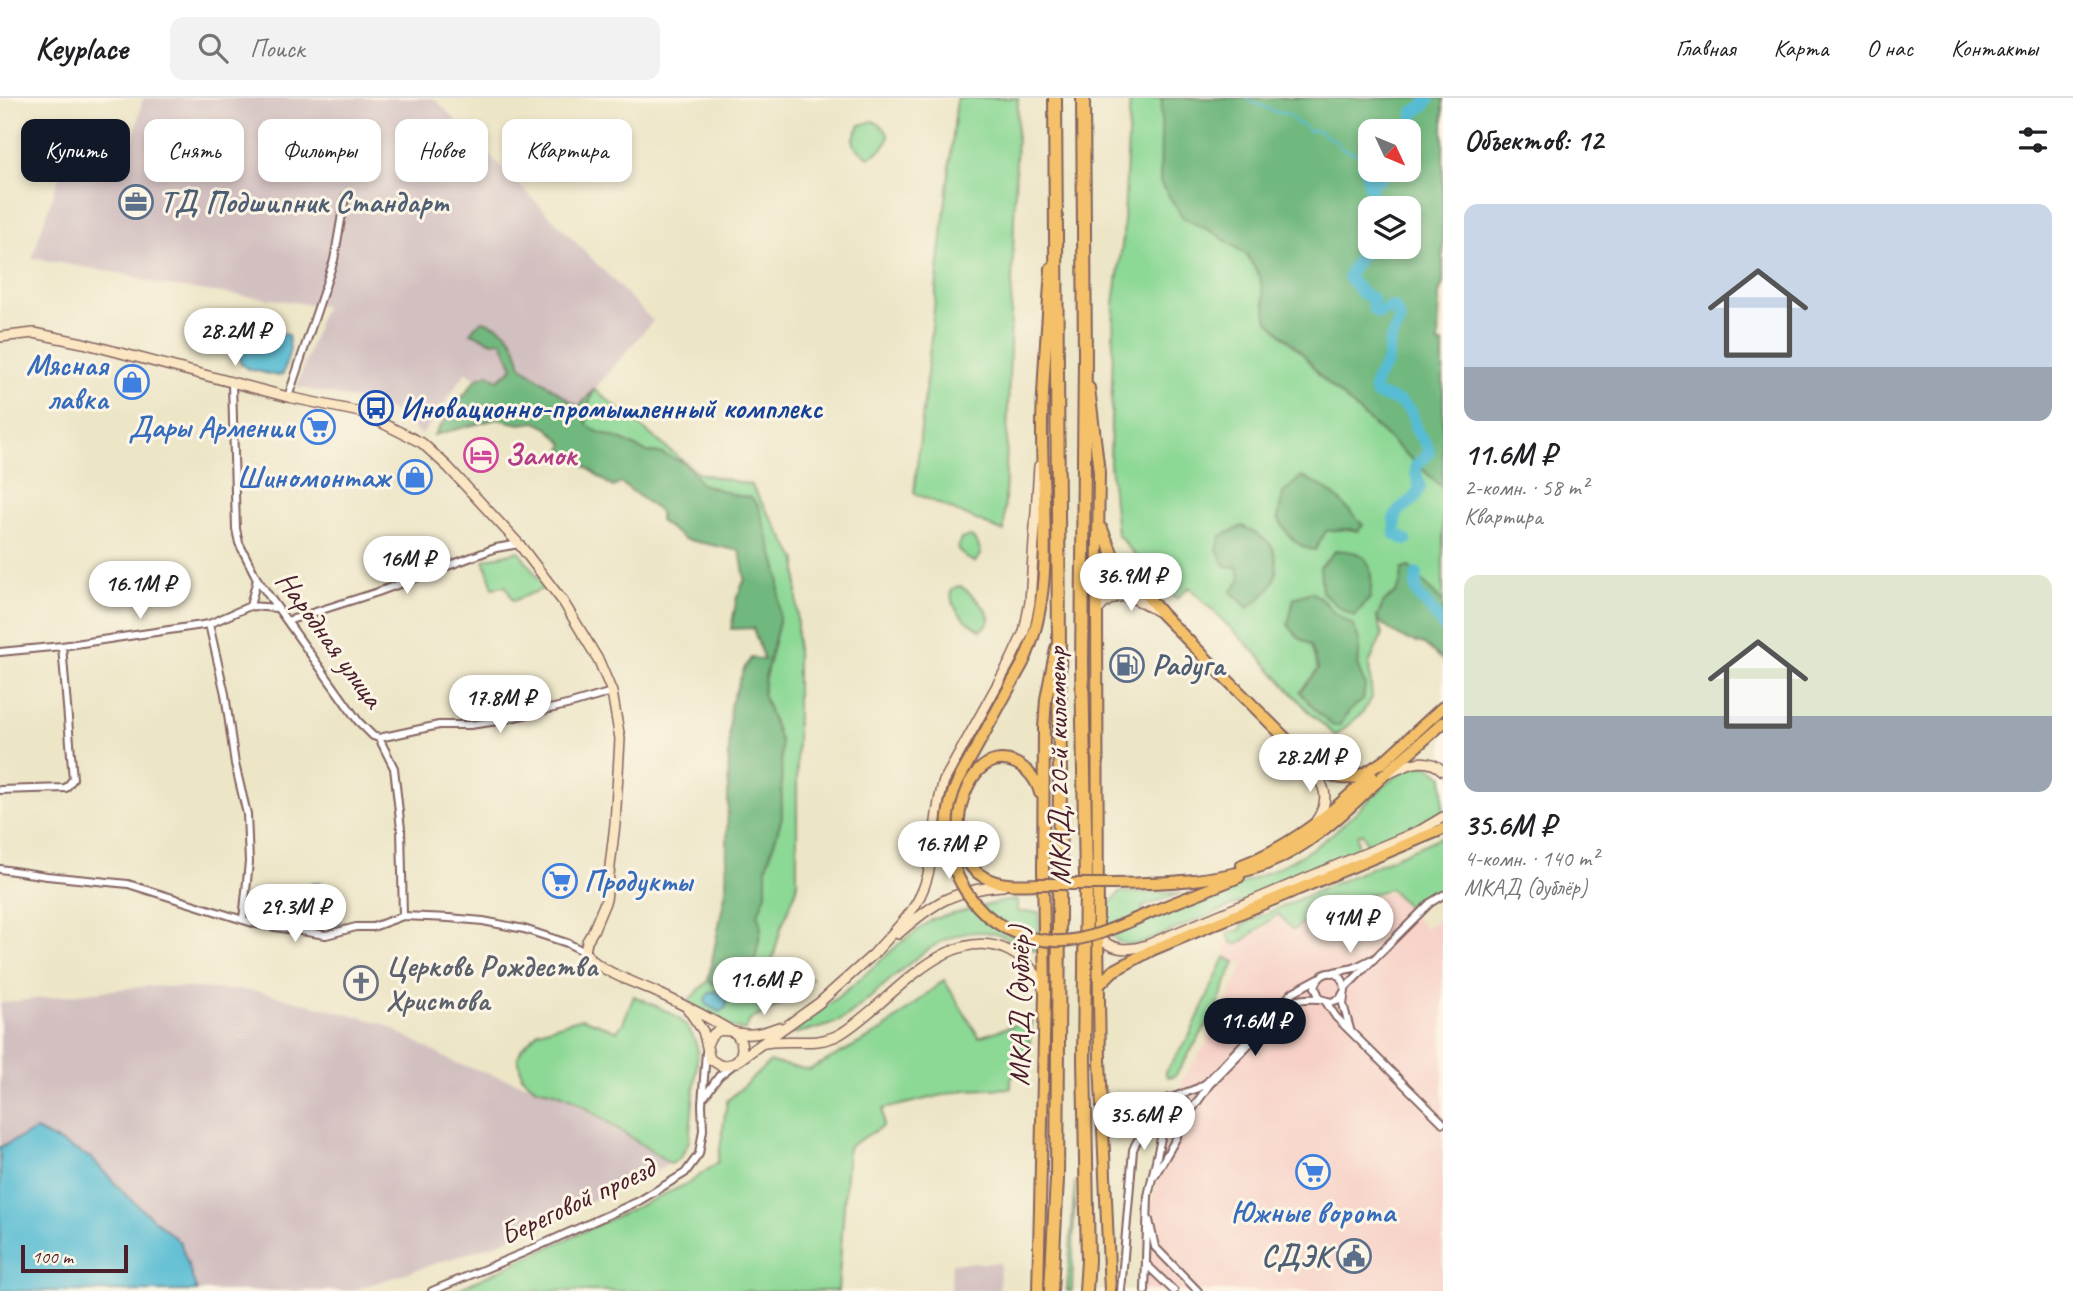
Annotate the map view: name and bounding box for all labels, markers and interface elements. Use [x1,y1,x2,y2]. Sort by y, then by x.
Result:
search box [170,17,660,80]
text: Keyplace [35,27,128,69]
icon: search [194,29,232,67]
text: Поиск [250,32,305,65]
text: Главная [1675,33,1736,63]
text: Карта [1774,33,1828,63]
text: О нас [1866,33,1913,63]
text: Контакты [1951,33,2038,63]
chip: Купить [21,119,130,182]
chip: Снять [144,119,244,182]
chip: Фильтры [258,119,381,182]
chip: Новое [395,119,488,182]
chip: Квартира [502,119,632,182]
north arrow [1358,119,1421,182]
map controls [1358,119,1421,259]
text: Объектов: 12 [1464,121,1603,159]
icon: filters [2014,121,2052,159]
office icon: ТД Подшипник Стандарт [117,183,155,221]
place label: ТД Подшипник Стандарт [160,183,451,221]
button: layers [1358,196,1421,259]
icon: home [1695,250,1821,376]
pin: 28.2M ₽ [170,308,300,368]
text: 28.2M ₽ [200,316,270,345]
place label: Мясная лавка [26,346,110,418]
shop icon: Мясная лавка [113,363,151,401]
bus stop icon: Иновационно-промышленный комплекс [357,389,395,427]
place label: Иновационно-промышленный комплекс [400,389,823,427]
place label: Дары Армении [128,408,296,446]
supermarket icon: Дары Армении [299,408,337,446]
text: 11.6M ₽ [1464,435,1556,473]
hotel icon: Замок [462,436,500,474]
place label: Замок [505,436,578,474]
place label: Шиномонтаж [237,458,393,496]
shop icon: Шиномонтаж [396,458,434,496]
text: 2-комн. · 58 m² [1464,473,1588,502]
text: Квартира [1464,502,1542,531]
pin: 16M ₽ [358,536,456,596]
text: 16M ₽ [379,544,435,573]
pin: 36.9M ₽ [1066,554,1196,613]
pin: 16.1M ₽ [75,561,205,621]
text: 36.9M ₽ [1096,561,1166,590]
street label: Народная улица [267,563,394,717]
text: 16.1M ₽ [105,569,175,598]
icon: home [1695,621,1821,747]
street label: МКАД, 20-й километр [1037,645,1079,885]
fuel station icon: Радуга [1108,646,1146,684]
place label: Радуга [1152,646,1227,685]
pin: 17.8M ₽ [435,676,565,735]
text: 17.8M ₽ [465,683,535,712]
pin: 28.2M ₽ [1245,734,1375,794]
text: 28.2M ₽ [1275,742,1345,771]
text: 35.6M ₽ [1464,806,1555,844]
pin: 16.7M ₽ [884,822,1014,881]
text: 16.7M ₽ [914,829,984,858]
text: 4-комн. · 140 m² [1464,844,1598,873]
supermarket icon: Продукты [541,862,579,900]
place label: Продукты [584,862,695,901]
text: МКАД (дублёр) [1464,873,1587,902]
pin: 29.3M ₽ [230,884,360,944]
text: 29.3M ₽ [260,892,330,921]
pin: 41M ₽ [1301,896,1399,955]
text: 41M ₽ [1323,903,1377,932]
street label: МКАД (дублёр) [1000,924,1038,1086]
place label: Церковь Рождества Христова [386,947,599,1019]
pin: 11.6M ₽ [699,958,829,1017]
church icon: Церковь Рождества Христова [342,964,380,1002]
text: 11.6M ₽ [729,965,799,994]
pin: 11.6M ₽ [1190,998,1320,1058]
text: 11.6M ₽ [1220,1006,1290,1035]
pin: 35.6M ₽ [1079,1093,1209,1152]
text: 35.6M ₽ [1109,1100,1179,1129]
street label: Береговой проезд [493,1148,663,1253]
supermarket icon: Южные ворота [1294,1153,1332,1191]
place label: Южные ворота [1231,1193,1398,1231]
place label: СДЭК [1261,1237,1336,1275]
public building icon: СДЭК [1335,1237,1373,1275]
scale bar [21,1242,128,1274]
text: 100 m [32,1245,73,1269]

